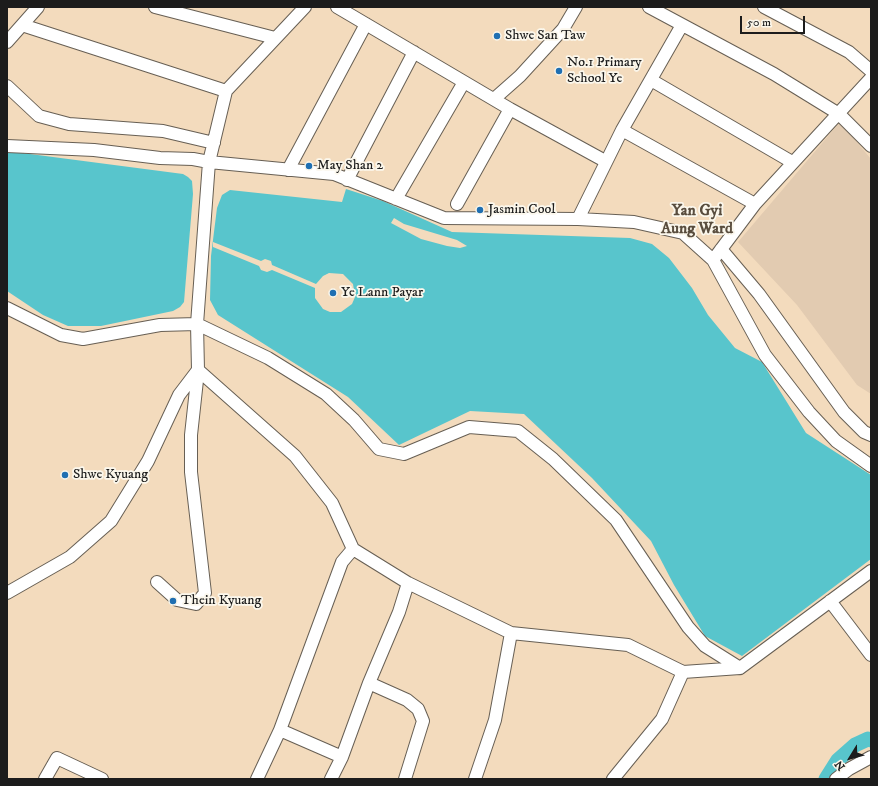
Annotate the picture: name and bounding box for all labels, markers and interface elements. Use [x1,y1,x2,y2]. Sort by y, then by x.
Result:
scale bar [742,8,807,34]
text: 50 m [747,15,771,30]
place label: Shwe San Taw [505,28,585,44]
marker: Shwe San Taw [492,31,502,41]
place label: No.1 Primary School Ye [567,55,642,88]
marker: No.1 Primary School Ye [554,66,564,76]
place label: May Shan 2 [317,158,383,174]
marker: May Shan 2 [304,161,314,171]
place label: Jasmin Cool [488,202,555,218]
district label: Yan Gyi Aung Ward [661,202,733,240]
marker: Jasmin Cool [475,205,485,215]
place label: Ye Lann Payar [341,285,423,301]
marker: Ye Lann Payar [328,288,338,298]
place label: Shwe Kyuang [73,467,148,483]
marker: Shwe Kyuang [60,470,70,480]
place label: Thein Kyuang [181,593,261,609]
marker: Thein Kyuang [168,596,178,606]
north arrow [830,738,870,778]
text: N [832,757,849,773]

